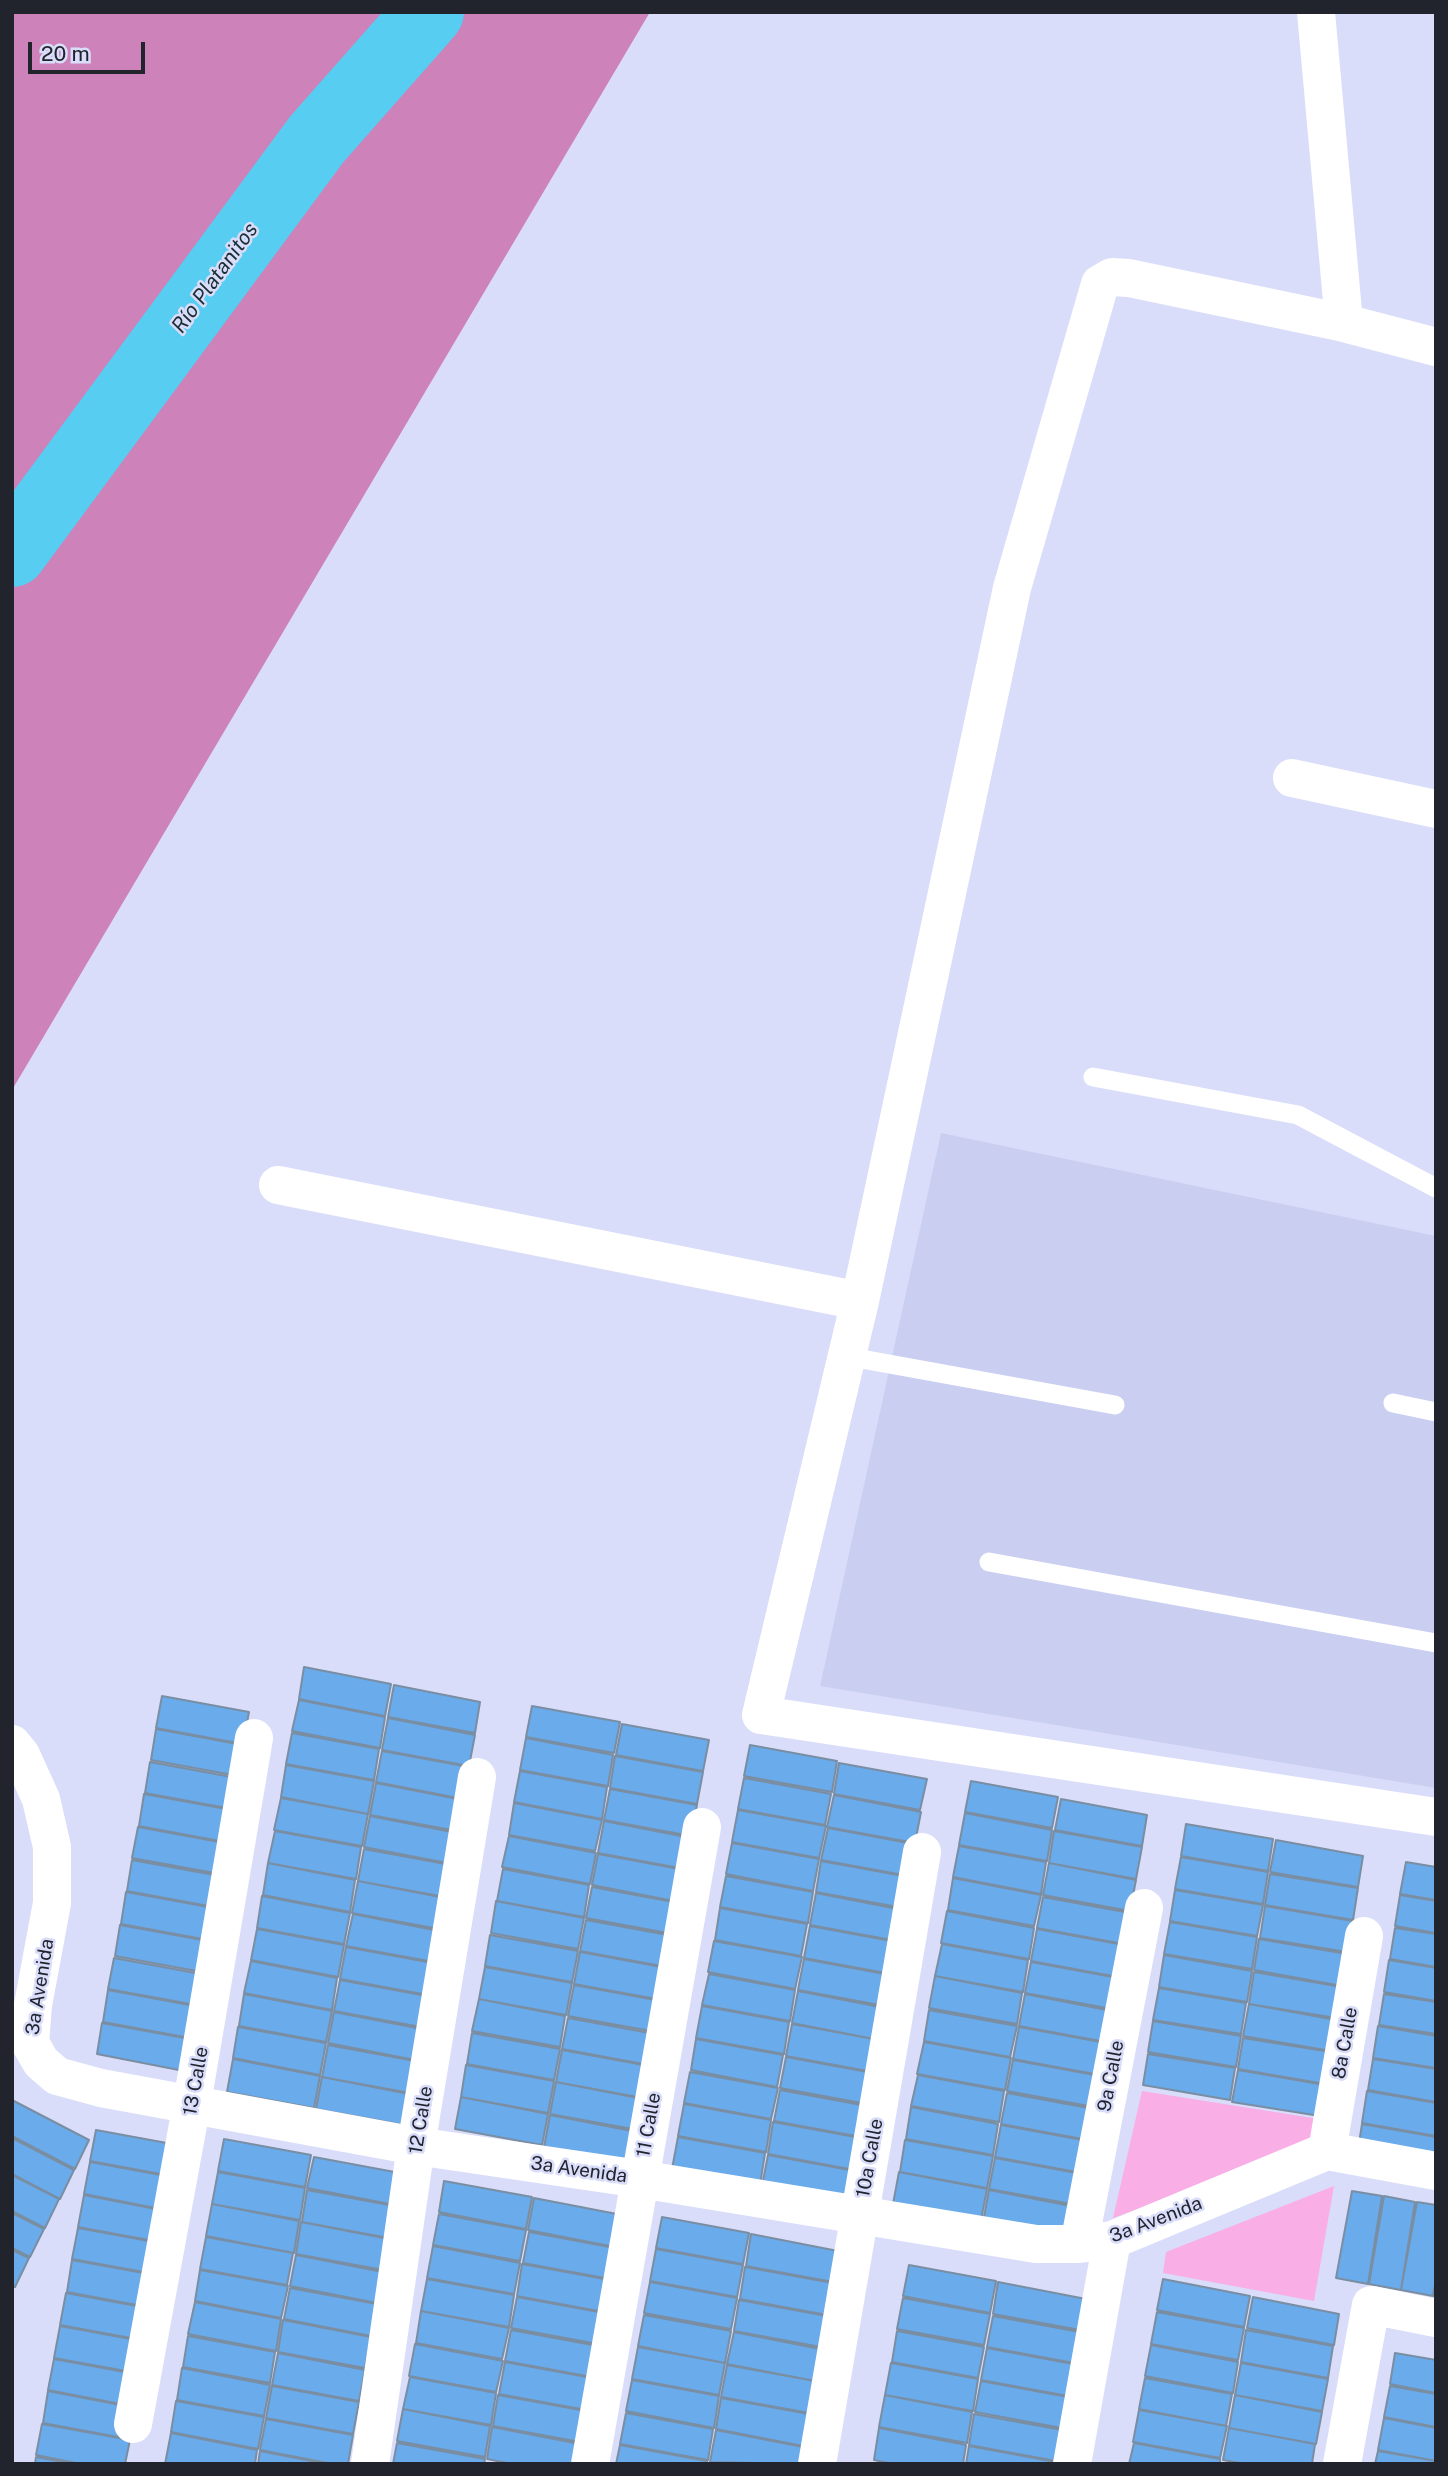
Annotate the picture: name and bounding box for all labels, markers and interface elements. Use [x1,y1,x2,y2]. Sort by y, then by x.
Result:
scale bar [32,28,149,72]
text: 20 m [41,41,90,66]
water label: Río Platanitos [167,218,263,338]
street label: 3a Avenida [21,1937,59,2037]
street label: 8a Calle [1327,2005,1363,2081]
street label: 9a Calle [1093,2039,1129,2113]
street label: 13 Calle [179,2045,213,2117]
street label: 12 Calle [404,2084,438,2156]
street label: 11 Calle [632,2091,666,2159]
street label: 10a Calle [852,2117,888,2199]
street label: 3a Avenida [529,2152,629,2188]
street label: 3a Avenida [1107,2192,1205,2248]

